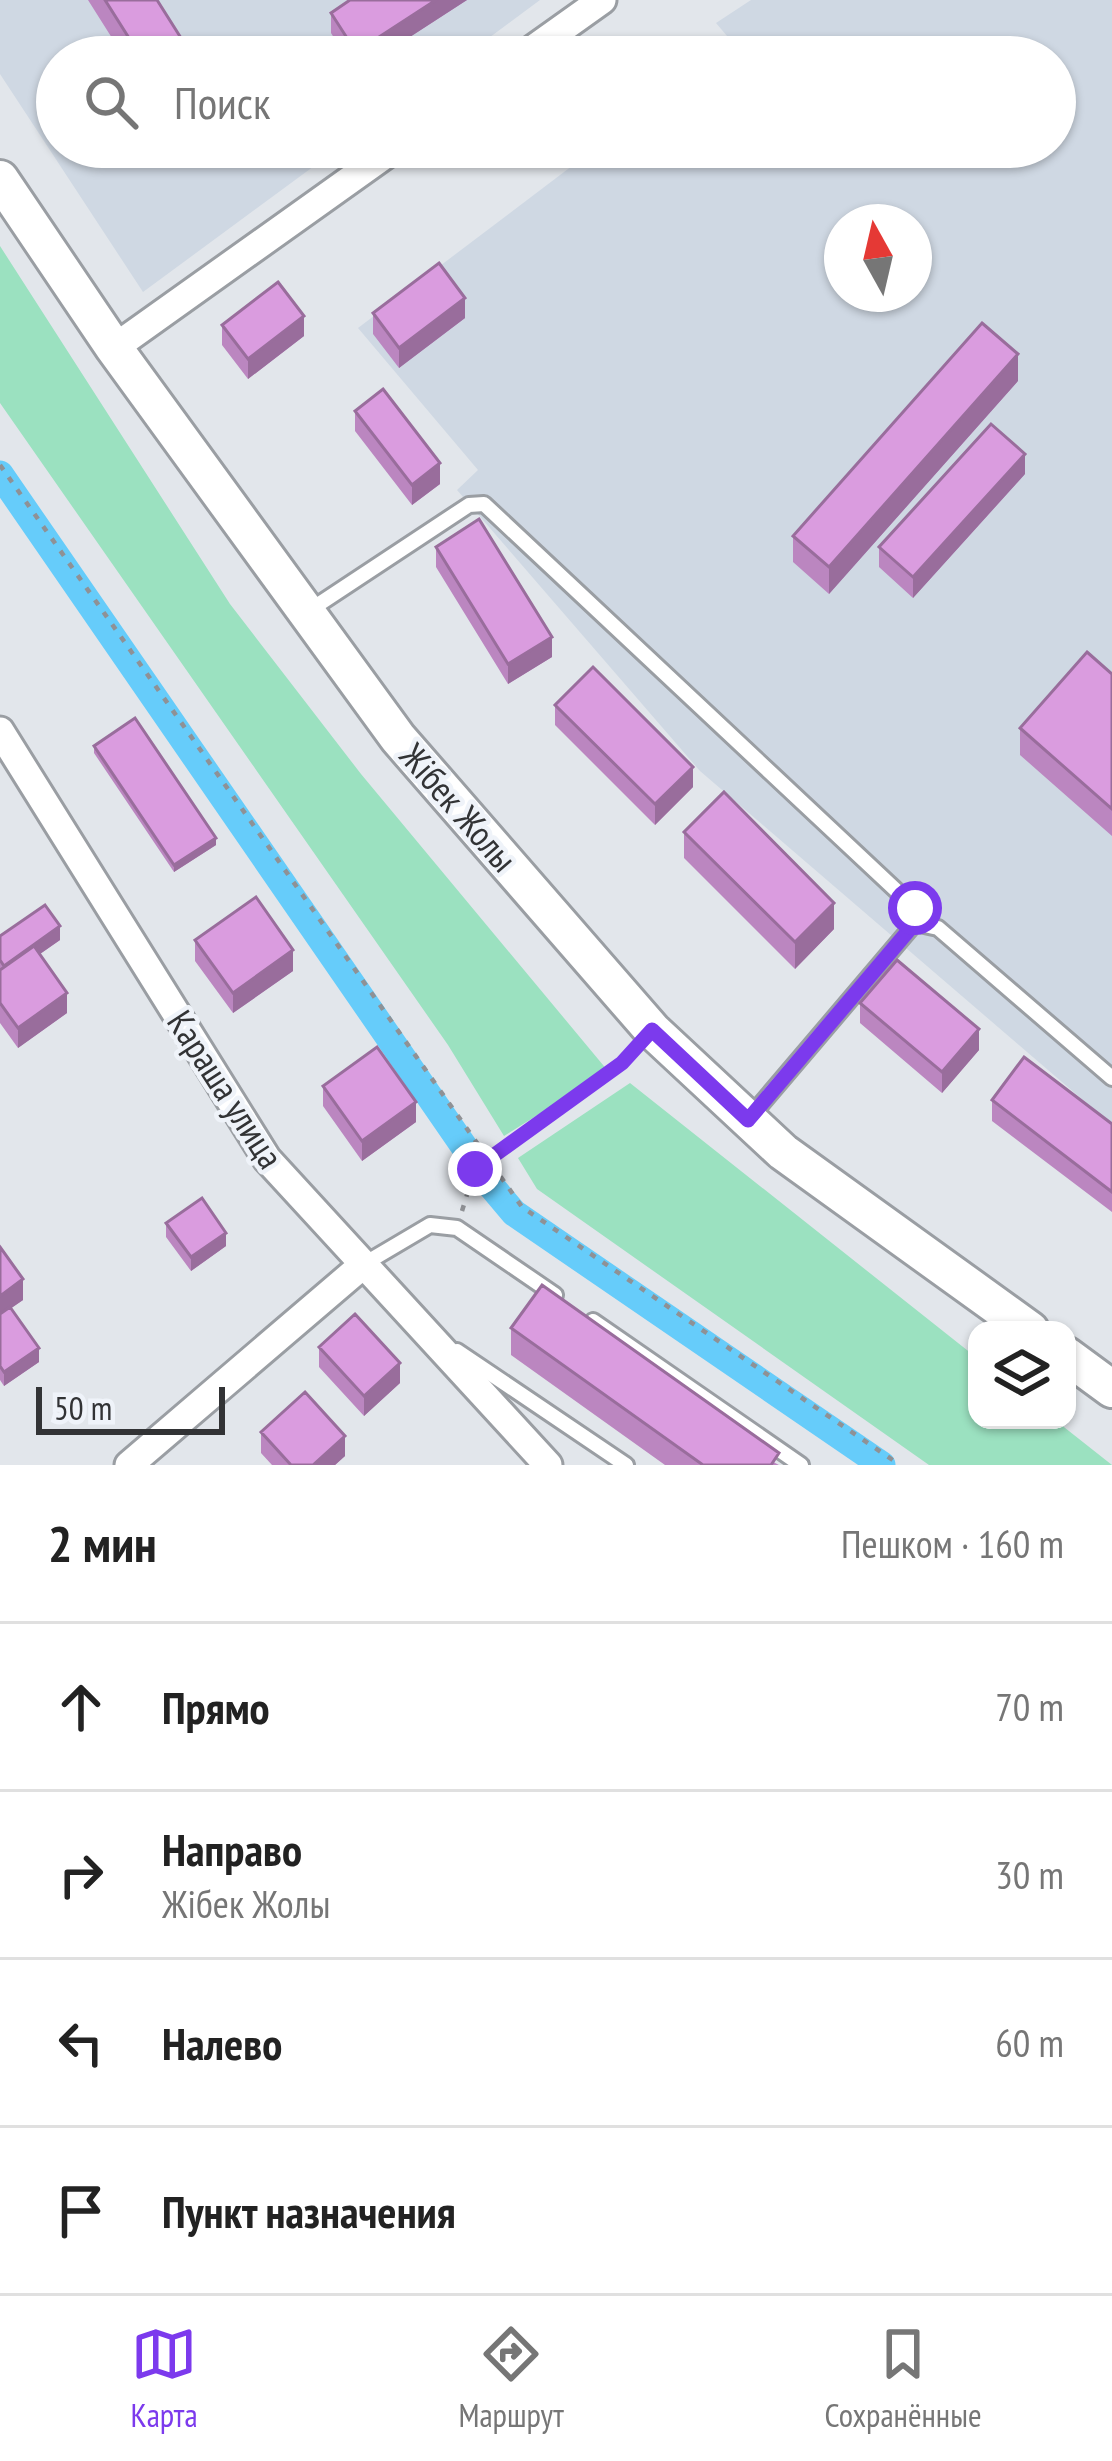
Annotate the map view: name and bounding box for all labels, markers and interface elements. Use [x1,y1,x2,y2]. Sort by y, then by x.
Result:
search box [36,36,1076,168]
icon: search [78,69,144,135]
text: Поиск [174,73,270,131]
north arrow [824,204,932,312]
street label: Жібек Жолы [390,732,528,881]
route start [888,881,942,935]
street label: Караша улица [157,1001,295,1177]
route end [448,1142,502,1196]
map controls [968,1321,1076,1429]
button: layers [968,1321,1076,1429]
scale bar [36,1381,225,1434]
text: 50 m [54,1386,112,1429]
text: 2 мин [48,1510,157,1576]
text: Пешком · 160 m [841,1518,1064,1569]
icon: ahead [48,1674,114,1740]
text: Прямо [162,1678,270,1736]
text: 70 m [995,1681,1064,1732]
text: Направо [162,1820,302,1878]
icon: right [48,1842,114,1908]
text: 30 m [995,1849,1064,1900]
text: Жібек Жолы [162,1878,330,1929]
icon: left [48,2010,114,2076]
text: Налево [162,2014,282,2072]
text: 60 m [995,2017,1064,2068]
icon: arrive [48,2178,114,2244]
text: Пункт назначения [162,2182,456,2240]
tab: Карта [130,2321,198,2436]
tab: Маршрут [458,2321,564,2436]
tab: Сохранённые [825,2321,982,2436]

